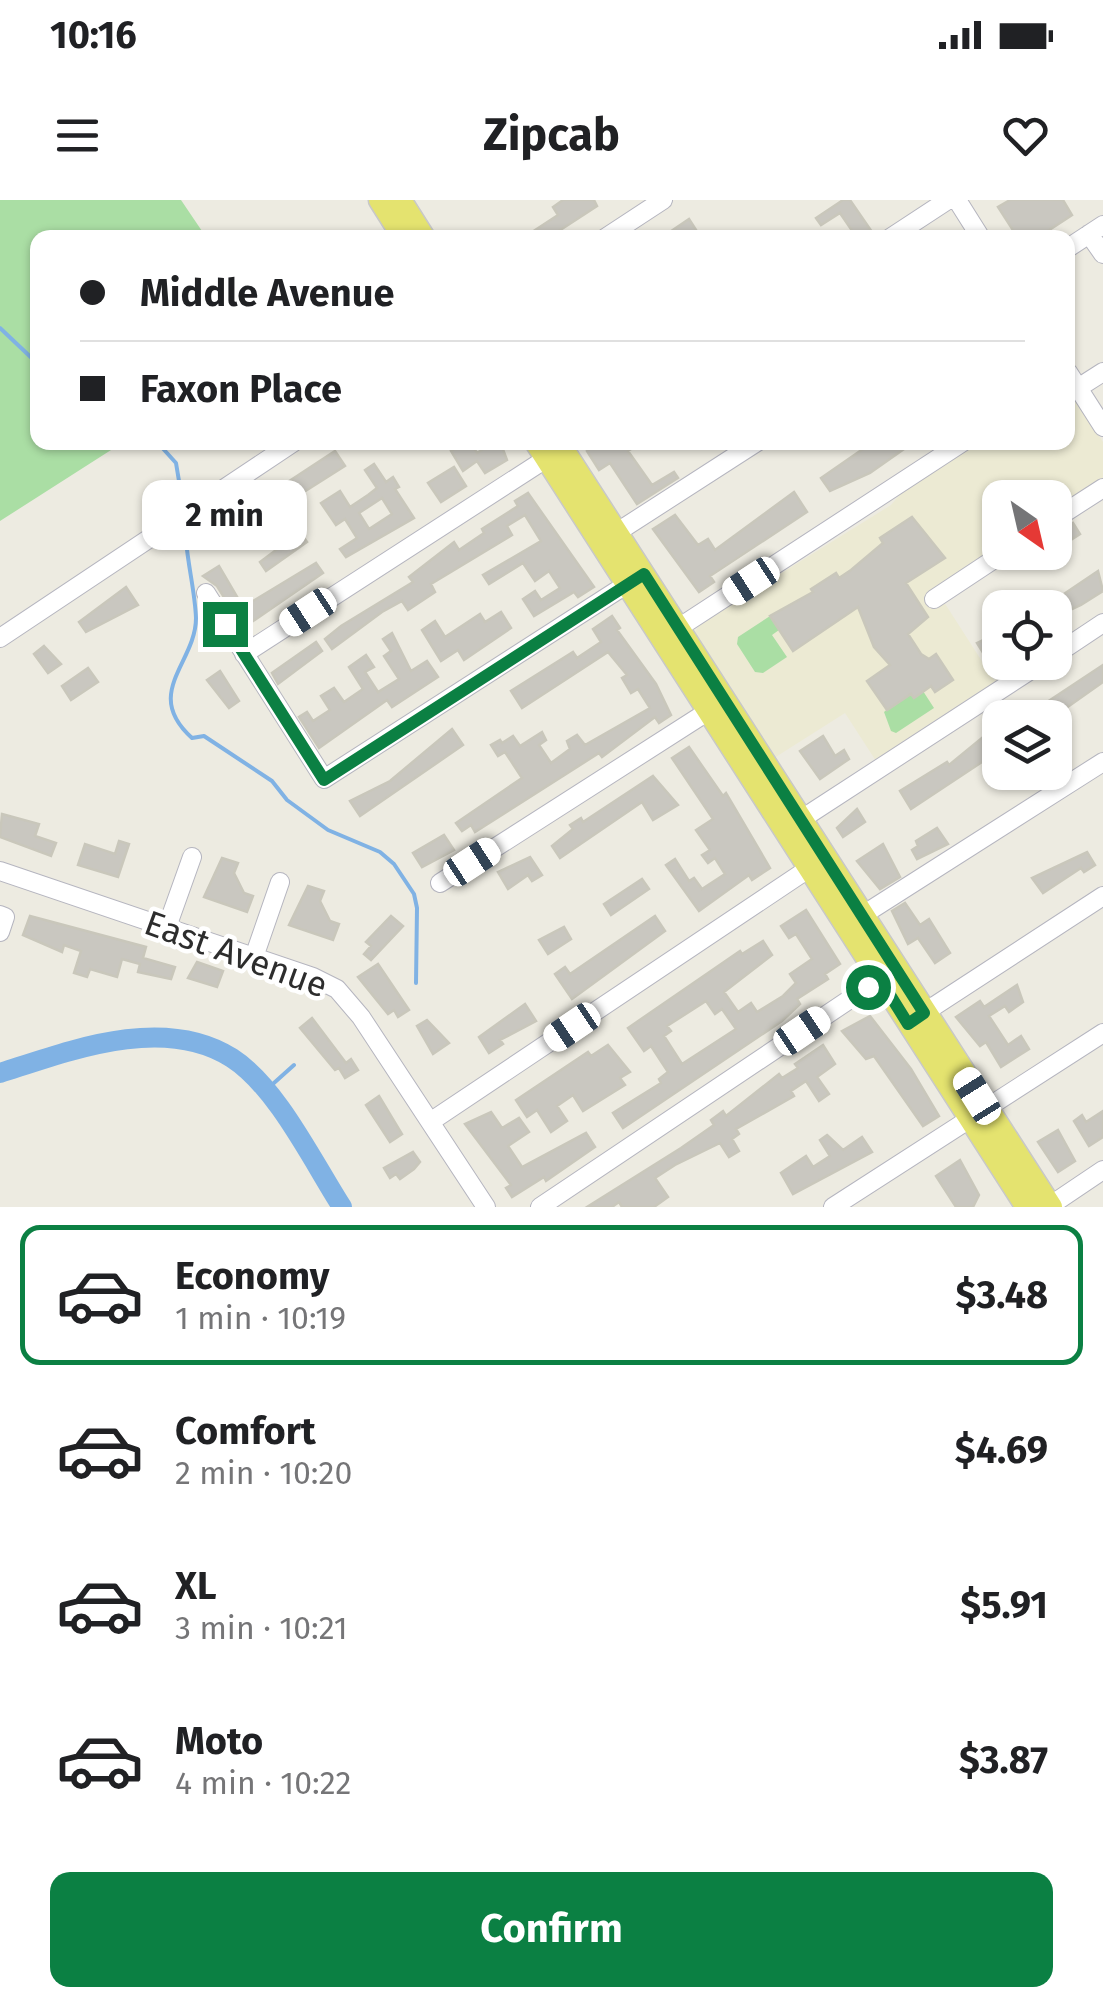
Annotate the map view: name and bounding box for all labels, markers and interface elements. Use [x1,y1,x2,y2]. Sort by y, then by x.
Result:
text: 10:16 [50,12,137,58]
icon: menu [50,108,105,163]
text: Zipcab [483,108,620,162]
icon: heart [998,108,1053,163]
text: Middle Avenue [140,270,395,316]
text: Faxon Place [140,366,342,412]
callout: 2 min [142,479,308,549]
north arrow [982,480,1072,570]
map controls [982,480,1072,790]
text: 2 min [185,496,264,534]
car [718,552,784,610]
car [275,583,341,641]
button: locate [982,590,1072,680]
route end [203,602,248,647]
button: layers [982,700,1072,790]
car [439,833,505,891]
street label: East Avenue [139,902,333,1006]
route start [846,965,891,1010]
car [539,998,605,1056]
car [769,1002,835,1060]
car [948,1063,1006,1129]
icon: car [55,1250,145,1340]
text: Economy [175,1253,330,1299]
text: $3.48 [956,1272,1048,1318]
text: 1 min · 10:19 [175,1299,346,1337]
icon: car [55,1405,145,1495]
text: Comfort [175,1408,316,1454]
text: $4.69 [955,1427,1048,1473]
text: 2 min · 10:20 [175,1454,352,1492]
icon: car [55,1560,145,1650]
text: XL [175,1563,217,1609]
text: $5.91 [960,1582,1048,1628]
text: 3 min · 10:21 [175,1609,348,1647]
icon: car [55,1715,145,1805]
text: Moto [175,1718,263,1764]
text: $3.87 [959,1737,1048,1783]
text: 4 min · 10:22 [175,1764,351,1802]
button: Confirm [50,1872,1053,1987]

